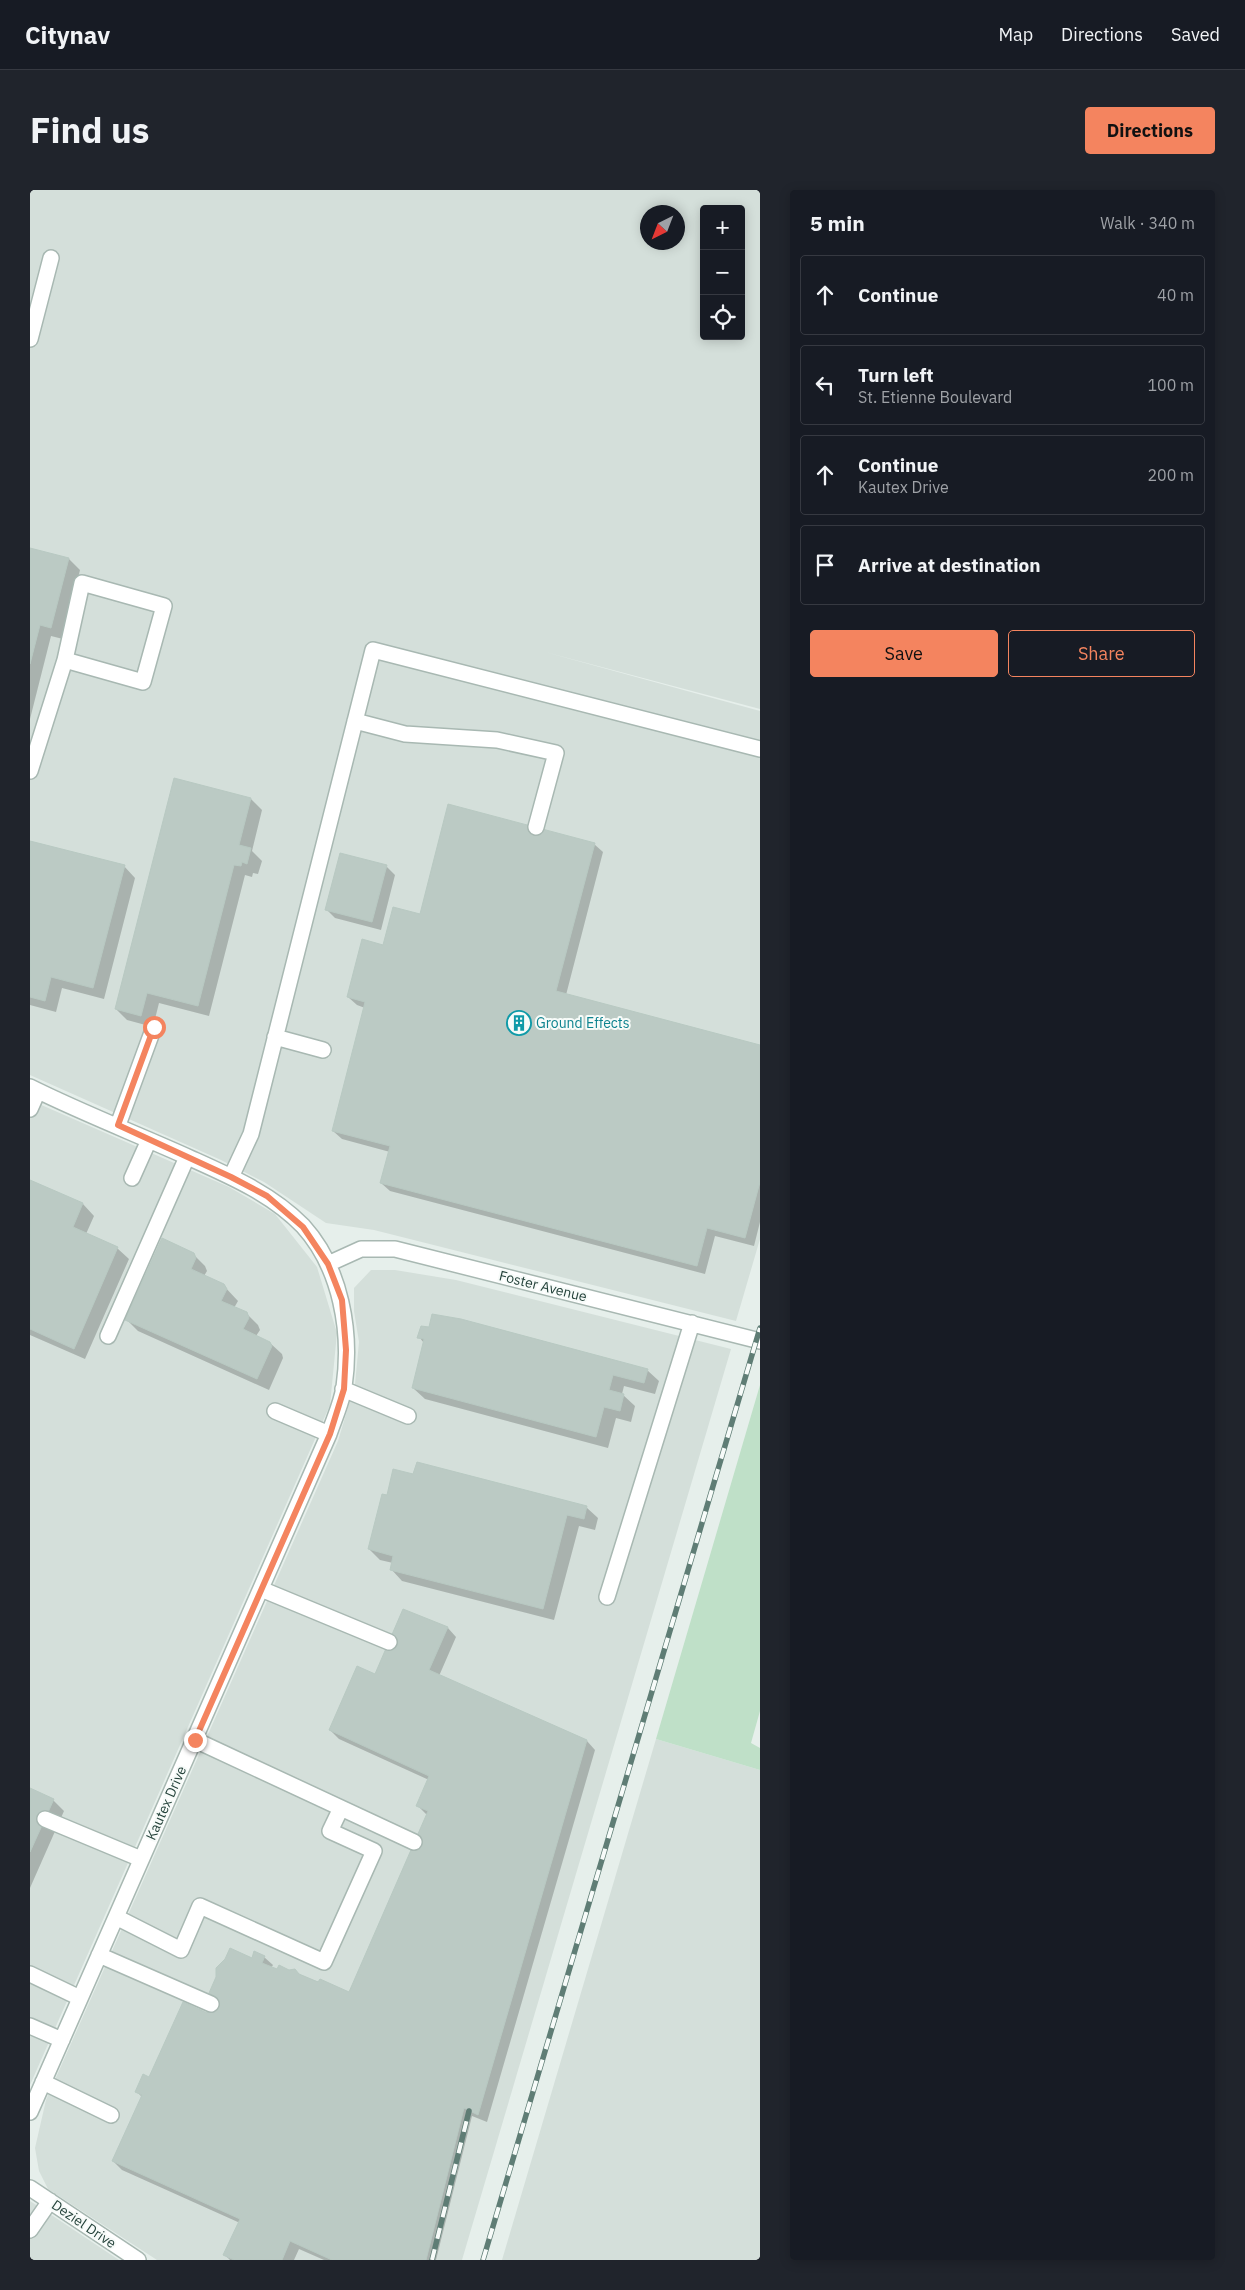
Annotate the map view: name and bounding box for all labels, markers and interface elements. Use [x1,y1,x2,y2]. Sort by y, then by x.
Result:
text: Citynav [25,19,110,51]
text: Map [998,23,1033,46]
text: Directions [1061,23,1143,46]
text: Saved [1171,23,1220,46]
text: Find us [30,107,149,153]
button: Directions [1085,107,1215,154]
north arrow [640,205,685,250]
map controls [700,205,745,340]
button: + [700,205,745,250]
text: 5 min [810,209,865,237]
text: Walk · 340 m [1100,213,1195,233]
button: − [700,250,745,295]
icon: ahead [811,281,839,309]
text: Continue [858,283,938,307]
text: 40 m [1157,285,1194,305]
button: locate [700,295,745,340]
text: Turn left [858,363,934,387]
icon: left [811,371,839,399]
text: 100 m [1147,375,1194,395]
text: St. Etienne Boulevard [858,387,1012,407]
text: Continue [858,453,938,477]
icon: ahead [811,461,839,489]
text: 200 m [1147,465,1194,485]
text: Kautex Drive [858,477,949,497]
icon: arrive [811,551,839,579]
text: Arrive at destination [858,553,1041,577]
button: Save [810,630,998,677]
button: Share [1008,630,1195,677]
building icon: Ground Effects [506,1010,532,1036]
place label: Ground Effects [536,1014,630,1032]
route start [143,1016,166,1039]
street label: Foster Avenue [497,1266,589,1306]
route end [184,1729,207,1752]
street label: Kautex Drive [142,1763,190,1843]
street label: Deziel Drive [48,2196,120,2252]

